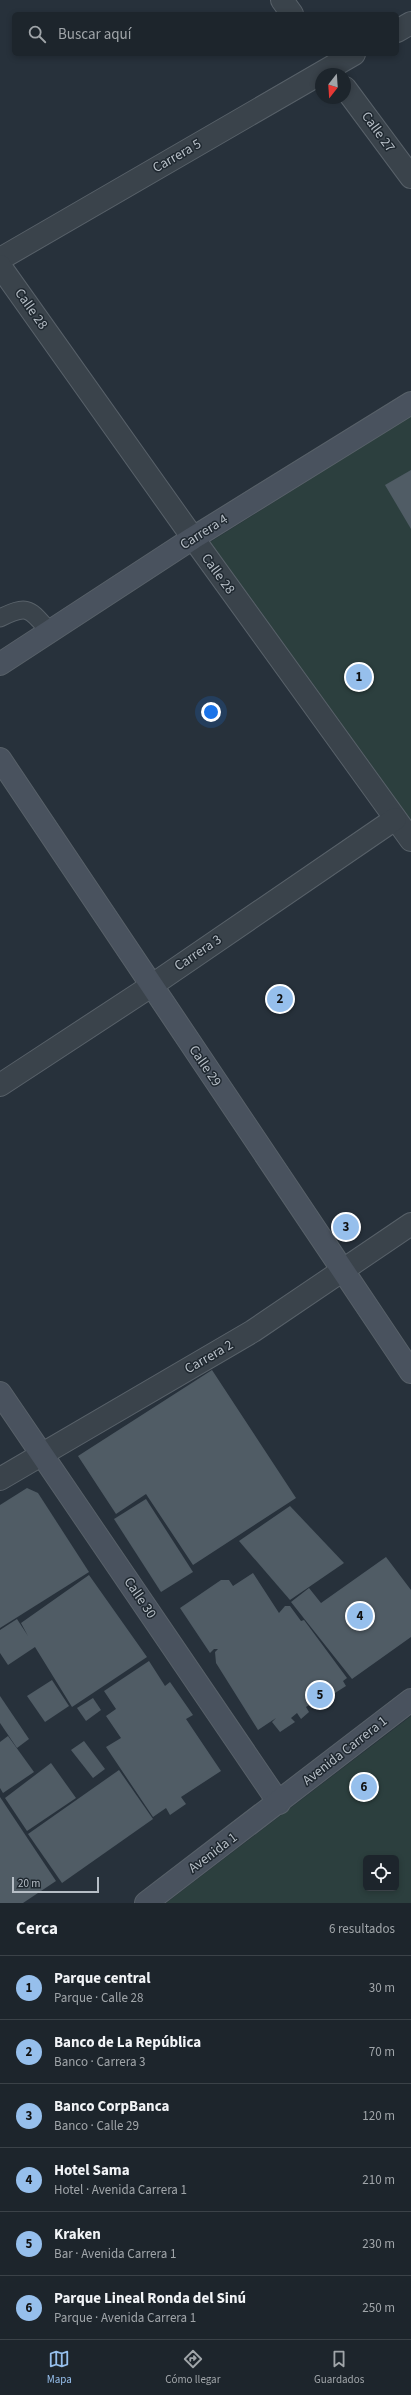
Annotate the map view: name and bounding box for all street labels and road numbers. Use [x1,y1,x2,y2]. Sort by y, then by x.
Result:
street label: Calle 27 [356,108,400,156]
street label: Carrera 5 [149,134,205,178]
street label: Calle 28 [10,284,52,334]
street label: Carrera 4 [176,509,232,555]
street label: Calle 28 [196,550,240,598]
street label: Carrera 3 [170,930,226,976]
street label: Calle 29 [184,1041,226,1091]
street label: Carrera 2 [181,1335,237,1379]
street label: Calle 30 [119,1573,161,1623]
street label: Avenida Carrera 1 [298,1712,392,1790]
street label: Avenida 1 [184,1828,242,1878]

